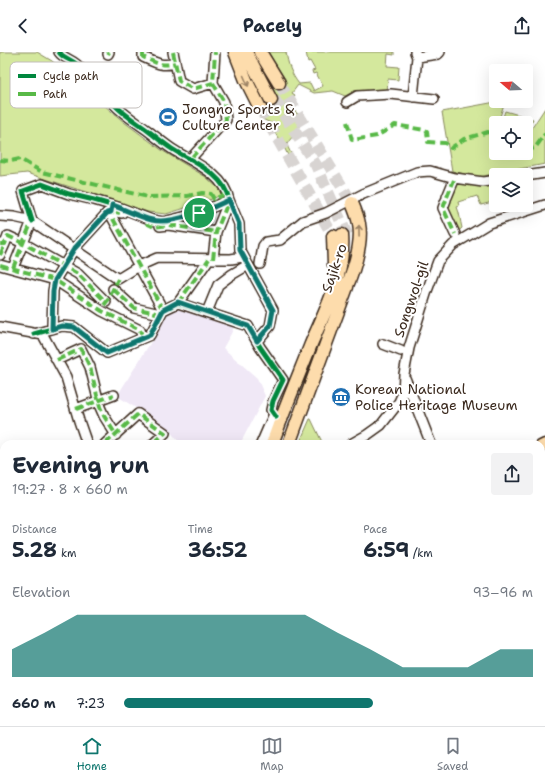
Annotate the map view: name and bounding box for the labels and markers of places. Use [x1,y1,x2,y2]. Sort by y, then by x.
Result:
place label: Jongno Sports & Culture Center [182,100,294,134]
sports icon: Jongno Sports & Culture Center [157,106,179,128]
pin [182,196,216,230]
place label: Korean National Police Heritage Museum [355,380,518,414]
museum icon: Korean National Police Heritage Museum [330,386,352,408]

